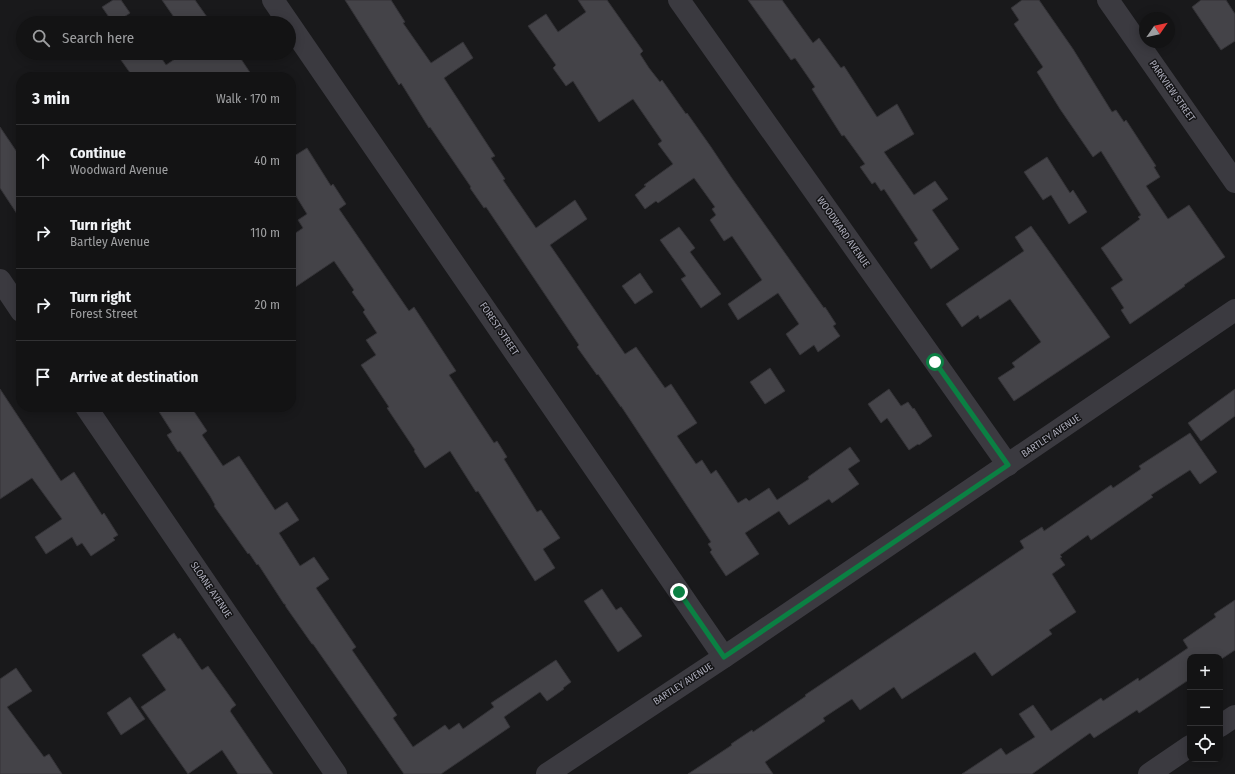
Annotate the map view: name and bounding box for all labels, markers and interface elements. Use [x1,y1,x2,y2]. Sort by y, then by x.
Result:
north arrow [1139,12,1175,48]
search box [16,16,296,60]
icon: search [30,27,52,49]
text: Search here [62,29,134,47]
street label: PARKVIEW STREET [1147,58,1198,124]
text: 3 min [32,88,70,109]
text: Walk · 170 m [216,91,280,106]
text: Continue [70,144,126,162]
icon: ahead [32,150,54,172]
text: 40 m [254,153,280,168]
text: Woodward Avenue [70,162,168,177]
street label: WOODWARD AVENUE [814,194,872,270]
text: Turn right [70,216,131,234]
icon: right [32,222,54,244]
text: 110 m [250,225,280,240]
text: Bartley Avenue [70,234,150,249]
text: Turn right [70,288,131,306]
icon: right [32,294,54,316]
text: 20 m [254,297,280,312]
street label: FOREST STREET [477,300,521,358]
text: Forest Street [70,306,138,321]
route start [926,353,944,371]
icon: arrive [32,366,54,388]
text: Arrive at destination [70,368,198,386]
street label: BARTLEY AVENUE [1019,412,1083,460]
street label: SLOANE AVENUE [188,560,234,621]
route end [670,583,688,601]
map controls [1187,654,1223,762]
button: + [1187,654,1223,690]
street label: BARTLEY AVENUE [651,660,715,708]
button: − [1187,690,1223,726]
button: locate [1187,726,1223,762]

